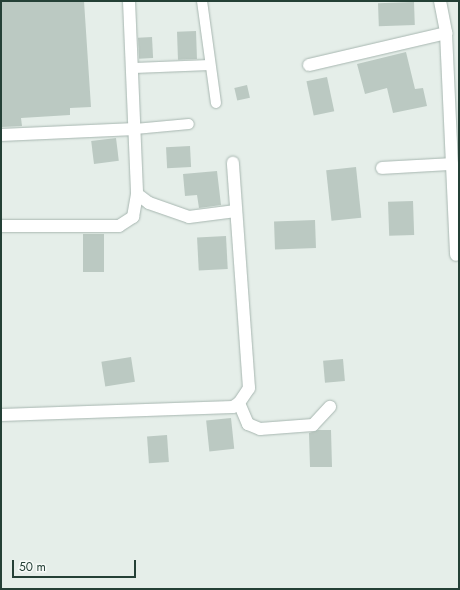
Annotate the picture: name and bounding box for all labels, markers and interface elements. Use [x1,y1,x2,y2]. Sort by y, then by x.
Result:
scale bar [14,552,138,578]
text: 50 m [19,558,46,576]

